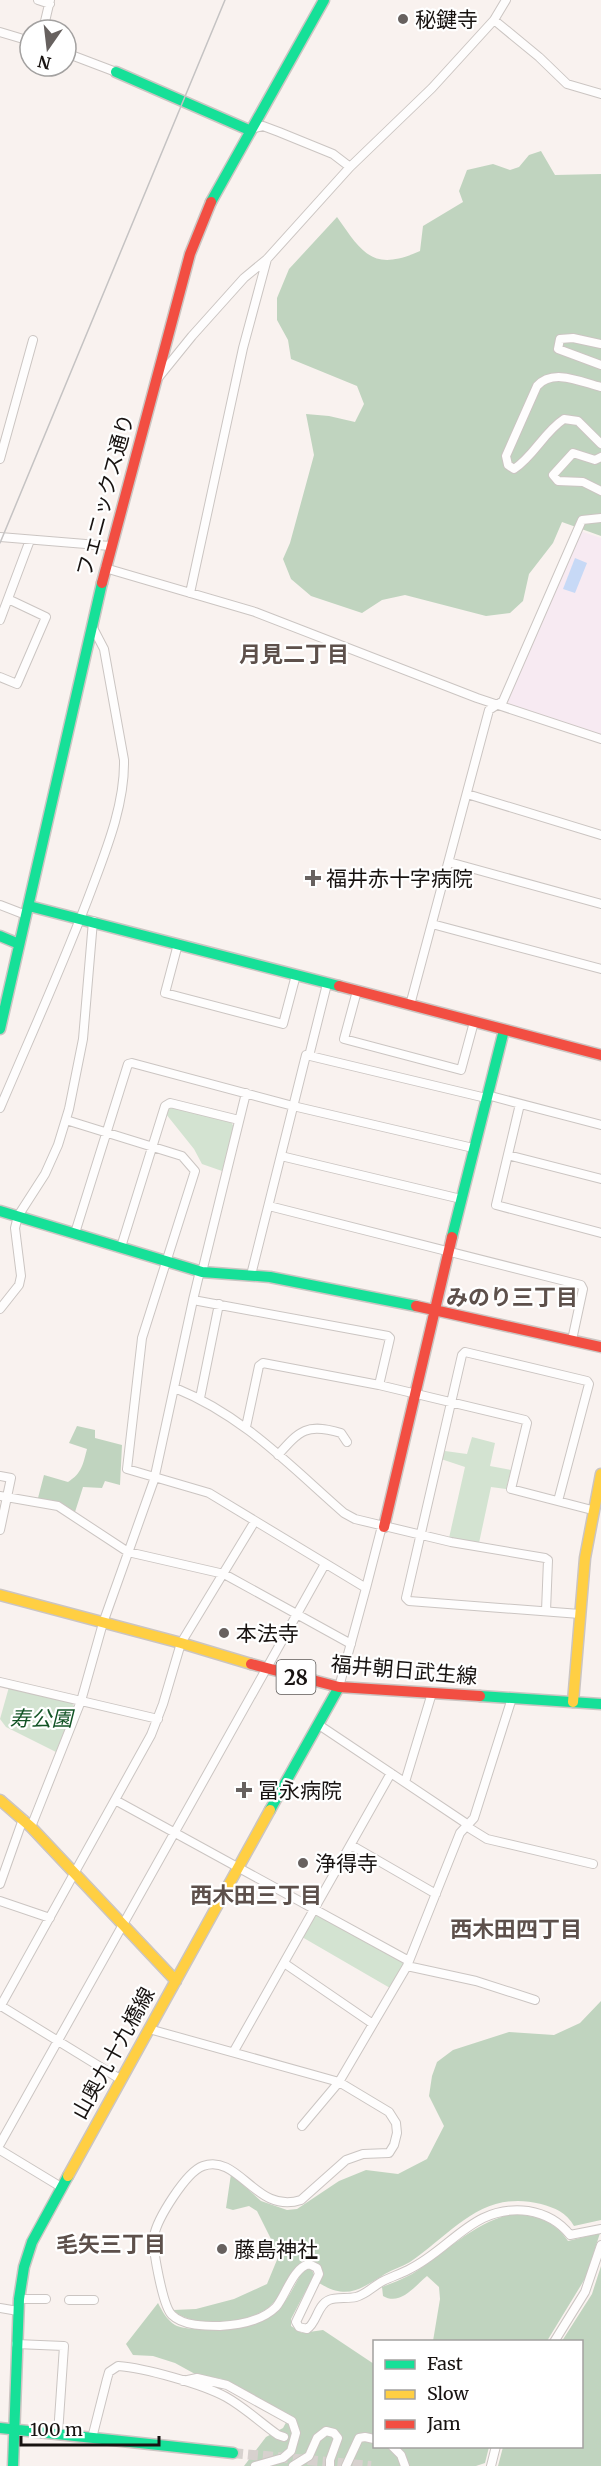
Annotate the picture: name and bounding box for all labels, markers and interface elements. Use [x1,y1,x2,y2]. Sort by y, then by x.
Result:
place label: 秘鍵寺 [415,6,478,33]
marker: 秘鍵寺 [396,12,410,26]
north arrow [18,18,78,78]
text: N [35,51,53,74]
street label: フェニックス通り [70,411,140,579]
district label: 月見二丁目 [239,640,349,668]
place label: 福井赤十字病院 [326,865,473,892]
marker: 福井赤十字病院 [304,869,322,887]
district label: みのり三丁目 [446,1283,578,1311]
place label: 本法寺 [236,1620,299,1647]
marker: 本法寺 [217,1626,231,1640]
street label: 福井朝日武生線 [330,1650,478,1690]
road number: 28 [276,1660,316,1694]
park label: 寿公園 [10,1705,75,1732]
place label: 冨永病院 [258,1777,342,1804]
marker: 冨永病院 [235,1781,253,1799]
place label: 浄得寺 [315,1850,378,1877]
marker: 浄得寺 [296,1856,310,1870]
district label: 西木田三丁目 [190,1881,322,1909]
district label: 西木田四丁目 [450,1915,582,1943]
street label: 山奥九十九橋線 [66,1982,160,2124]
district label: 毛矢三丁目 [56,2230,166,2258]
place label: 藤島神社 [234,2236,318,2263]
marker: 藤島神社 [215,2242,229,2256]
legend [373,2340,583,2448]
text: Fast [427,2352,463,2375]
text: Slow [427,2382,470,2405]
scale bar [21,2409,159,2447]
text: Jam [426,2412,461,2435]
text: 100 m [30,2418,83,2441]

